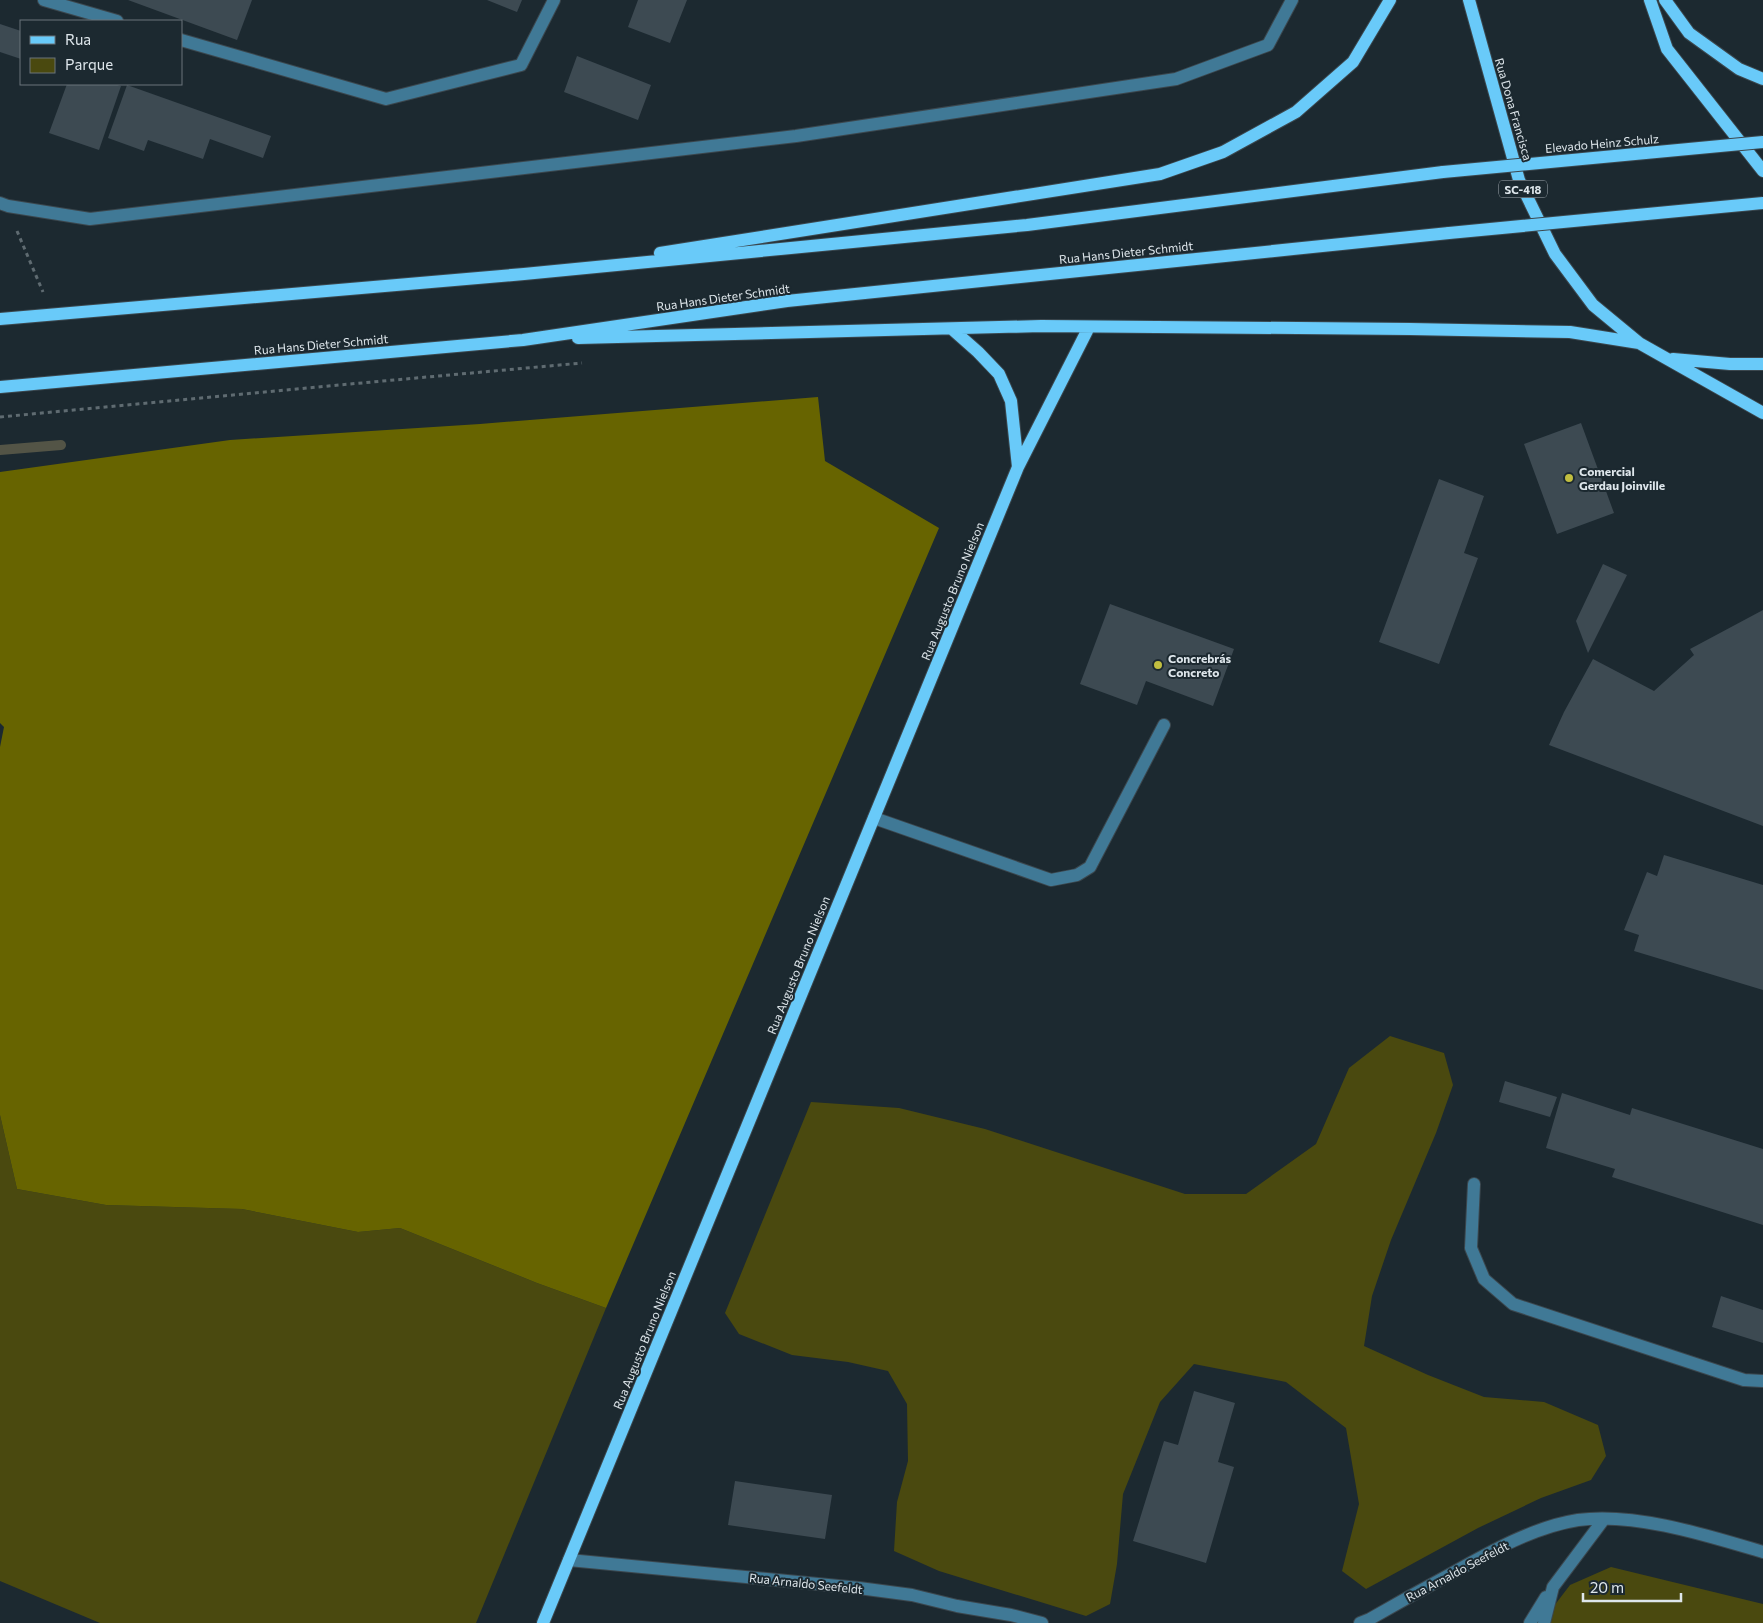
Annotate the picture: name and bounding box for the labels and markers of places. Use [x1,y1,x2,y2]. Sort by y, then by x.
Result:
place label: Comercial Gerdau Joinville [1579,464,1665,493]
marker: Comercial Gerdau Joinville [1563,472,1575,484]
place label: Concrebrás Concreto [1168,651,1231,679]
marker: Concrebrás Concreto [1152,659,1164,671]

